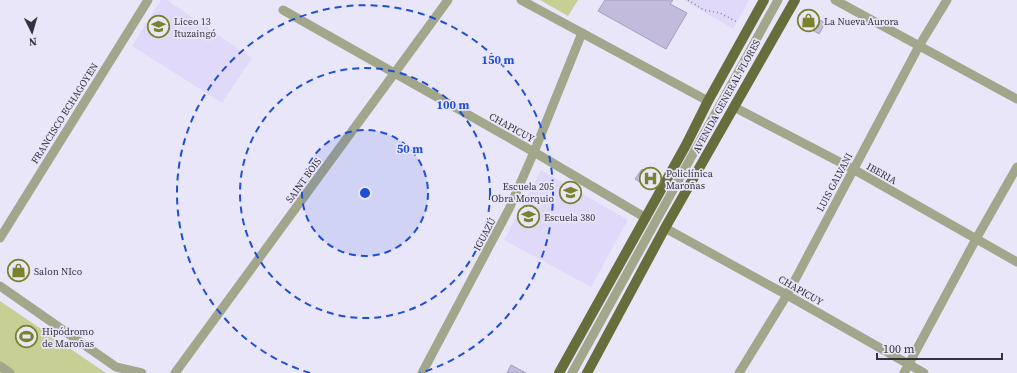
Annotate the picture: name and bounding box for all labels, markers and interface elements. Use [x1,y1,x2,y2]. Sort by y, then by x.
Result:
shop icon: La Nueva Aurora [795,8,821,34]
north arrow [12,12,52,52]
school or university icon: Liceo 13 Ituzaingó [145,14,171,40]
place label: Liceo 13 Ituzaingó [174,15,216,40]
place label: La Nueva Aurora [824,15,900,28]
text: N [28,34,37,49]
street label: AVENIDA GENERAL FLORES [690,37,763,155]
text: 150 m [482,52,515,68]
street label: FRANCISCO ECHAGOYEN [28,60,101,166]
text: 100 m [437,97,470,113]
street label: CHAPICUY [487,110,537,146]
text: 50 m [397,141,423,157]
street label: LUIS GALVANI [814,150,856,214]
street label: SAINT BOIS [283,155,324,205]
street label: IBERIA [864,160,899,187]
hospital icon: Policlínica Maroñas [638,166,664,192]
place label: Policlínica Maroñas [666,167,714,192]
school or university icon: Escuela 205 Obra Morquio [557,179,583,205]
place label: Escuela 205 Obra Morquio [491,180,554,205]
centre of rings [358,186,372,200]
school or university icon: Escuela 380 [515,204,541,230]
place label: Escuela 380 [544,211,595,224]
street label: IGUAZÚ [470,215,499,253]
shop icon: Salon NIco [5,258,31,284]
place label: Salon NIco [34,265,83,278]
street label: CHAPICUY [776,272,826,309]
sports icon: Hipódromo de Maroñas [14,324,40,350]
place label: Hipódromo de Maroñas [42,325,94,350]
scale bar [877,335,1002,361]
text: 100 m [883,341,915,357]

